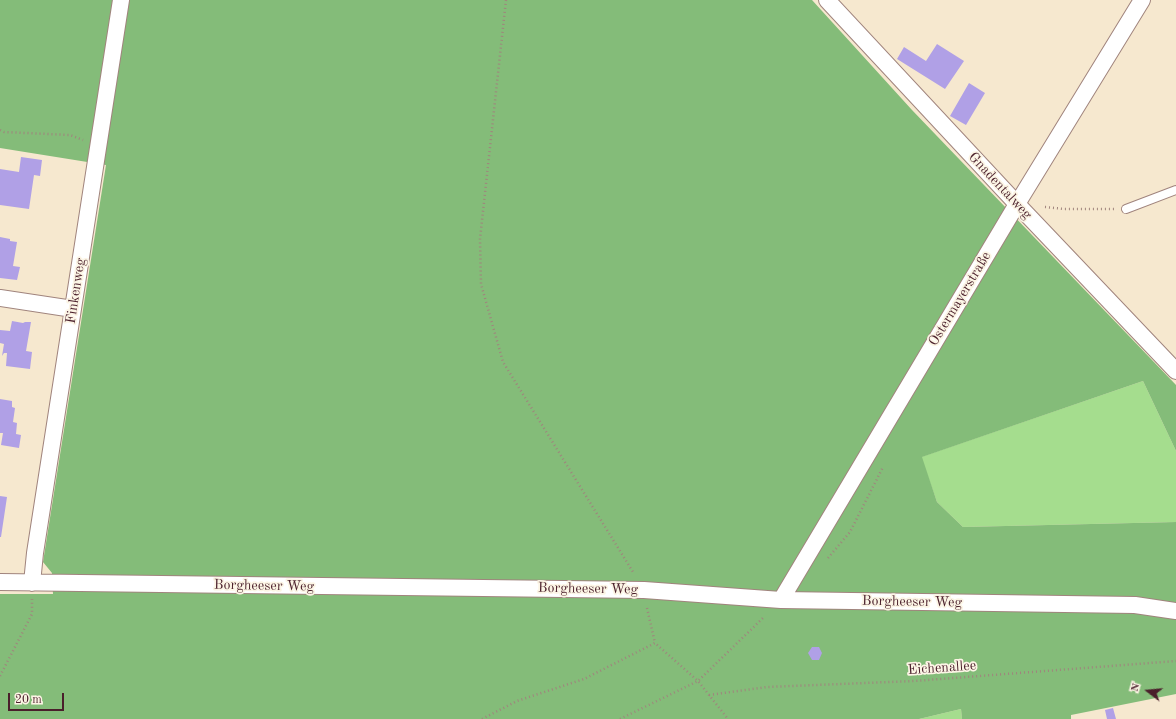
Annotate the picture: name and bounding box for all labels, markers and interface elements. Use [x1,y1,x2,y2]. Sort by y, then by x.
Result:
street label: Gnadentalweg [965,149,1035,223]
street label: Ostermayerstraße [925,249,995,349]
street label: Finkenweg [63,257,89,325]
street label: Borgheeser Weg [214,577,314,595]
street label: Borgheeser Weg [538,580,638,598]
street label: Borgheeser Weg [862,593,962,611]
street label: Eichenallee [907,657,977,679]
north arrow [1128,671,1168,711]
text: N [1130,682,1142,693]
scale bar [10,685,66,711]
text: 20 m [15,694,42,706]

